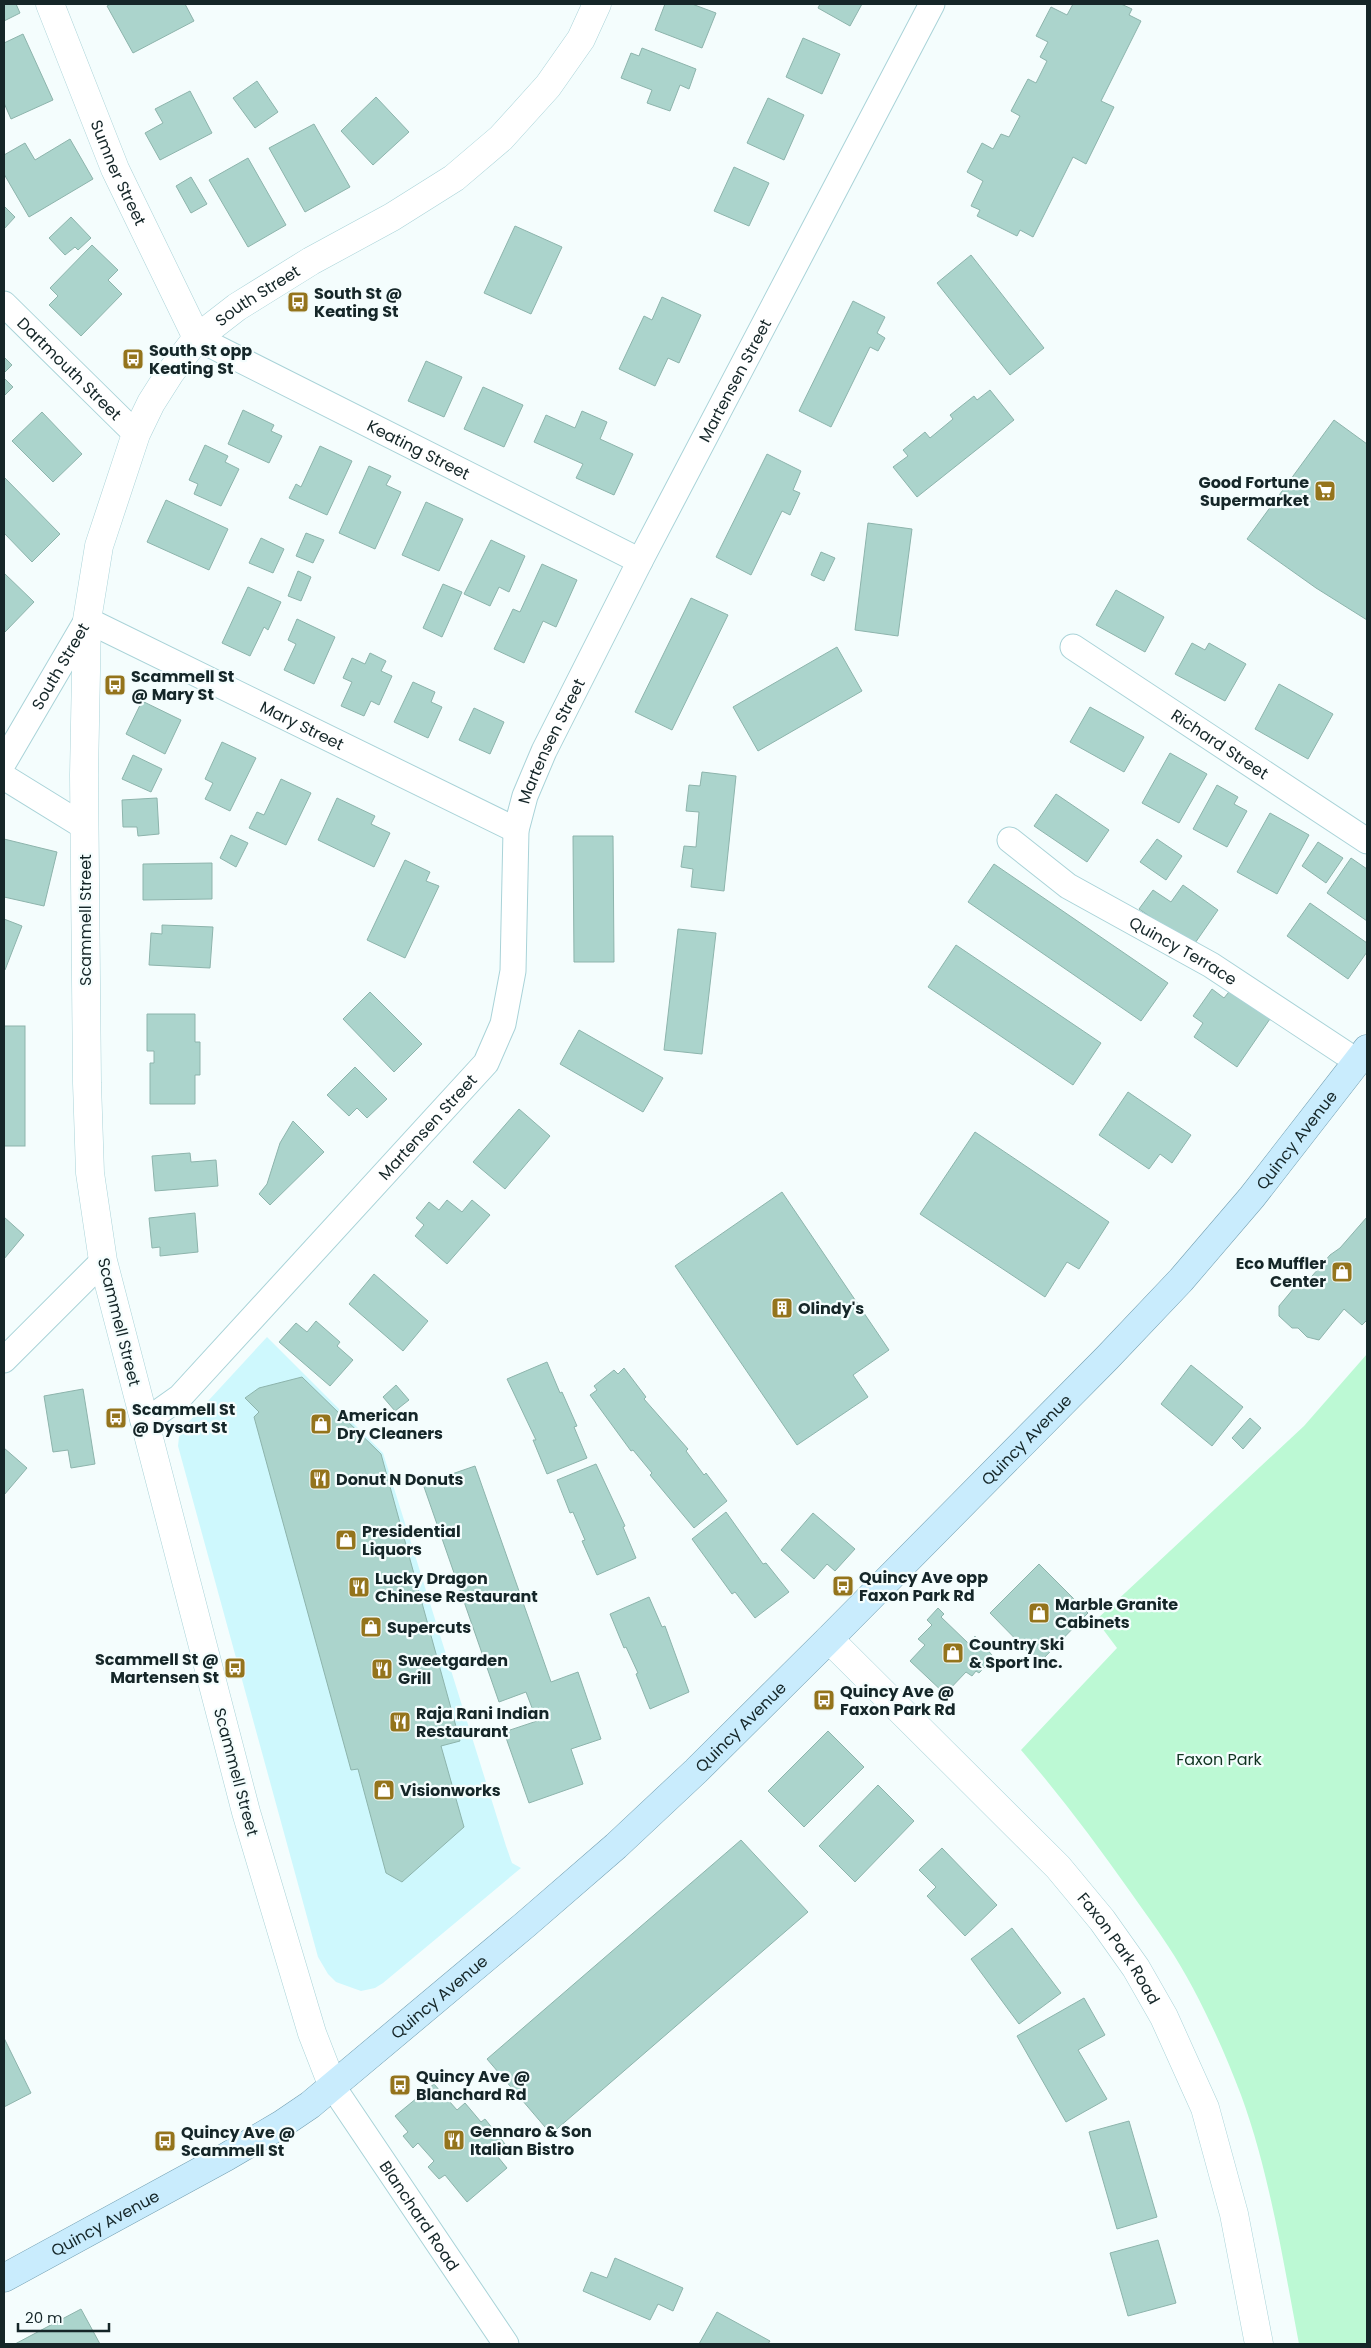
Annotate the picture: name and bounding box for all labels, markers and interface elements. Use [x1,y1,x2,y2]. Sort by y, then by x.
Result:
street label: Sumner Street [85,116,152,229]
street label: South Street [210,259,304,331]
place label: South St @ Keating St [314,282,403,323]
bus stop icon: South St @ Keating St [286,290,310,314]
street label: Dartmouth Street [12,312,127,425]
street label: Martensen Street [693,315,777,446]
place label: South St opp Keating St [149,339,252,380]
bus stop icon: South St opp Keating St [121,347,145,371]
street label: Keating Street [363,414,474,485]
place label: Good Fortune Supermarket [1198,471,1309,512]
supermarket icon: Good Fortune Supermarket [1313,479,1337,503]
street label: South Street [26,618,95,714]
place label: Scammell St @ Mary St [131,665,234,706]
bus stop icon: Scammell St @ Mary St [103,673,127,697]
street label: Martensen Street [512,674,590,806]
street label: Mary Street [256,695,348,756]
street label: Richard Street [1167,703,1273,785]
street label: Scammell Street [74,854,97,986]
street label: Quincy Terrace [1125,910,1242,991]
street label: Martensen Street [373,1069,482,1185]
street label: Quincy Avenue [1250,1085,1342,1194]
place label: Eco Muffler Center [1236,1252,1326,1293]
street label: Scammell Street [92,1255,146,1389]
shop icon: Eco Muffler Center [1330,1260,1354,1284]
building icon: Olindy's [770,1296,794,1320]
place label: Olindy's [798,1297,864,1320]
street label: Quincy Avenue [976,1389,1077,1490]
place label: Scammell St @ Dysart St [132,1398,235,1439]
place label: American Dry Cleaners [337,1404,443,1445]
bus stop icon: Scammell St @ Dysart St [104,1406,128,1430]
shop icon: American Dry Cleaners [309,1412,333,1436]
restaurant icon: Donut N Donuts [308,1467,332,1491]
place label: Donut N Donuts [336,1468,464,1491]
place label: Presidential Liquors [362,1520,461,1561]
shop icon: Presidential Liquors [334,1528,358,1552]
place label: Quincy Ave opp Faxon Park Rd [859,1566,988,1607]
place label: Lucky Dragon Chinese Restaurant [375,1567,538,1608]
bus stop icon: Quincy Ave opp Faxon Park Rd [831,1574,855,1598]
restaurant icon: Lucky Dragon Chinese Restaurant [347,1575,371,1599]
place label: Marble Granite Cabinets [1055,1593,1178,1634]
shop icon: Marble Granite Cabinets [1027,1601,1051,1625]
shop icon: Supercuts [359,1615,383,1639]
place label: Supercuts [387,1616,471,1639]
place label: Country Ski & Sport Inc. [969,1633,1064,1674]
shop icon: Country Ski & Sport Inc. [941,1641,965,1665]
place label: Scammell St @ Martensen St [95,1648,219,1689]
place label: Sweetgarden Grill [398,1649,508,1690]
bus stop icon: Scammell St @ Martensen St [223,1656,247,1680]
restaurant icon: Sweetgarden Grill [370,1657,394,1681]
street label: Quincy Avenue [690,1676,791,1777]
place label: Quincy Ave @ Faxon Park Rd [840,1680,956,1721]
bus stop icon: Quincy Ave @ Faxon Park Rd [812,1688,836,1712]
place label: Raja Rani Indian Restaurant [416,1702,549,1743]
street label: Scammell Street [208,1705,264,1839]
restaurant icon: Raja Rani Indian Restaurant [388,1710,412,1734]
park label: Faxon Park [1176,1748,1263,1771]
shop icon: Visionworks [372,1778,396,1802]
place label: Visionworks [400,1779,501,1802]
street label: Faxon Park Road [1072,1887,1166,2008]
street label: Quincy Avenue [386,1949,493,2044]
place label: Quincy Ave @ Blanchard Rd [416,2065,530,2106]
bus stop icon: Quincy Ave @ Blanchard Rd [388,2073,412,2097]
place label: Gennaro & Son Italian Bistro [470,2120,592,2161]
place label: Quincy Ave @ Scammell St [181,2121,295,2162]
restaurant icon: Gennaro & Son Italian Bistro [442,2128,466,2152]
bus stop icon: Quincy Ave @ Scammell St [153,2129,177,2153]
street label: Blanchard Road [374,2156,465,2275]
street label: Quincy Avenue [47,2184,163,2262]
scale bar [18,2300,109,2332]
text: 20 m [25,2307,63,2328]

